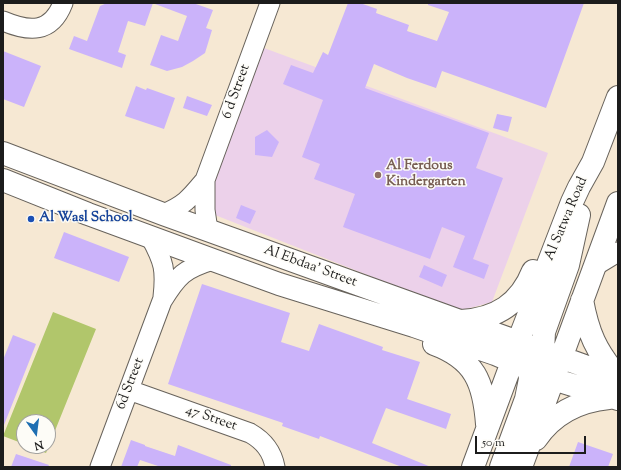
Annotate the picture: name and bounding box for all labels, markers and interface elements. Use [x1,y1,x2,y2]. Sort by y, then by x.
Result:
street label: 6 d Street [219,62,255,122]
place label: Al Ferdous Kindergarten [386,159,466,192]
marker: Al Ferdous Kindergarten [373,170,383,180]
street label: Al Satwa Road [542,175,592,263]
place label: Al Wasl School [39,211,133,227]
marker: Al Wasl School [26,214,36,224]
street label: Al Ebdaa' Street [261,242,359,292]
street label: 6d Street [113,356,149,412]
street label: 47 Street [183,402,239,436]
north arrow [16,414,56,454]
scale bar [477,428,588,454]
text: 50 m [482,434,505,452]
text: N [32,436,45,453]

